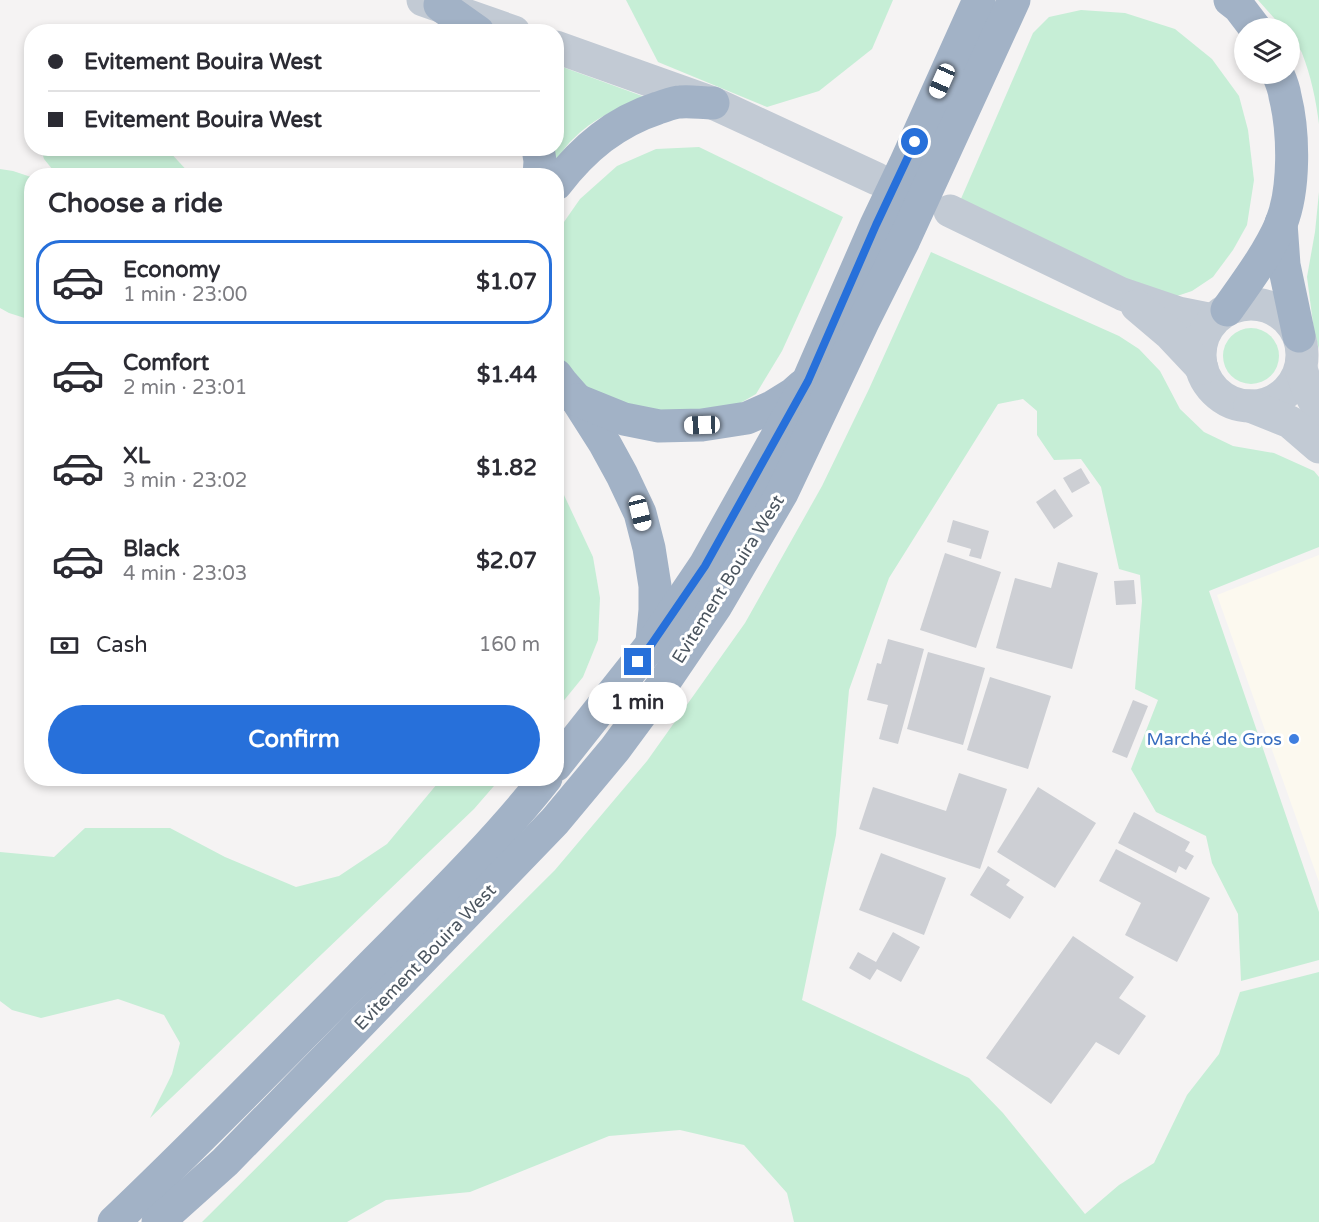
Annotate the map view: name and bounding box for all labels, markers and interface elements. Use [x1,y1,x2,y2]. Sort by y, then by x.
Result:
map controls [1234,18,1300,84]
button: layers [1234,18,1300,84]
text: Evitement Bouira West [84,49,322,75]
car [926,61,958,101]
text: Evitement Bouira West [84,107,322,133]
route start [901,128,928,155]
text: Choose a ride [48,187,223,220]
icon: car [51,255,105,309]
text: Economy [123,257,220,283]
text: $1.07 [476,269,537,295]
text: 1 min · 23:00 [123,283,247,307]
icon: car [51,348,105,402]
text: Comfort [123,350,209,376]
text: $1.44 [477,362,537,388]
text: 2 min · 23:01 [123,376,247,400]
car [684,415,720,435]
icon: car [51,441,105,495]
text: XL [123,443,150,469]
text: $1.82 [476,455,537,481]
text: 3 min · 23:02 [123,469,247,493]
street label: Evitement Bouira West [667,491,789,667]
car [627,493,653,533]
icon: car [51,534,105,588]
text: Black [123,536,180,562]
text: $2.07 [476,548,537,574]
text: 4 min · 23:03 [123,562,247,586]
icon: cash [48,629,81,662]
text: Cash [96,632,148,658]
text: 160 m [479,633,540,657]
route end [624,648,651,675]
callout: 1 min [588,683,688,725]
text: 1 min [611,691,664,715]
button: Confirm [48,705,540,774]
place label: Marché de Gros [1146,728,1282,750]
marker: Marché de Gros [1287,732,1301,746]
street label: Evitement Bouira West [349,879,501,1035]

